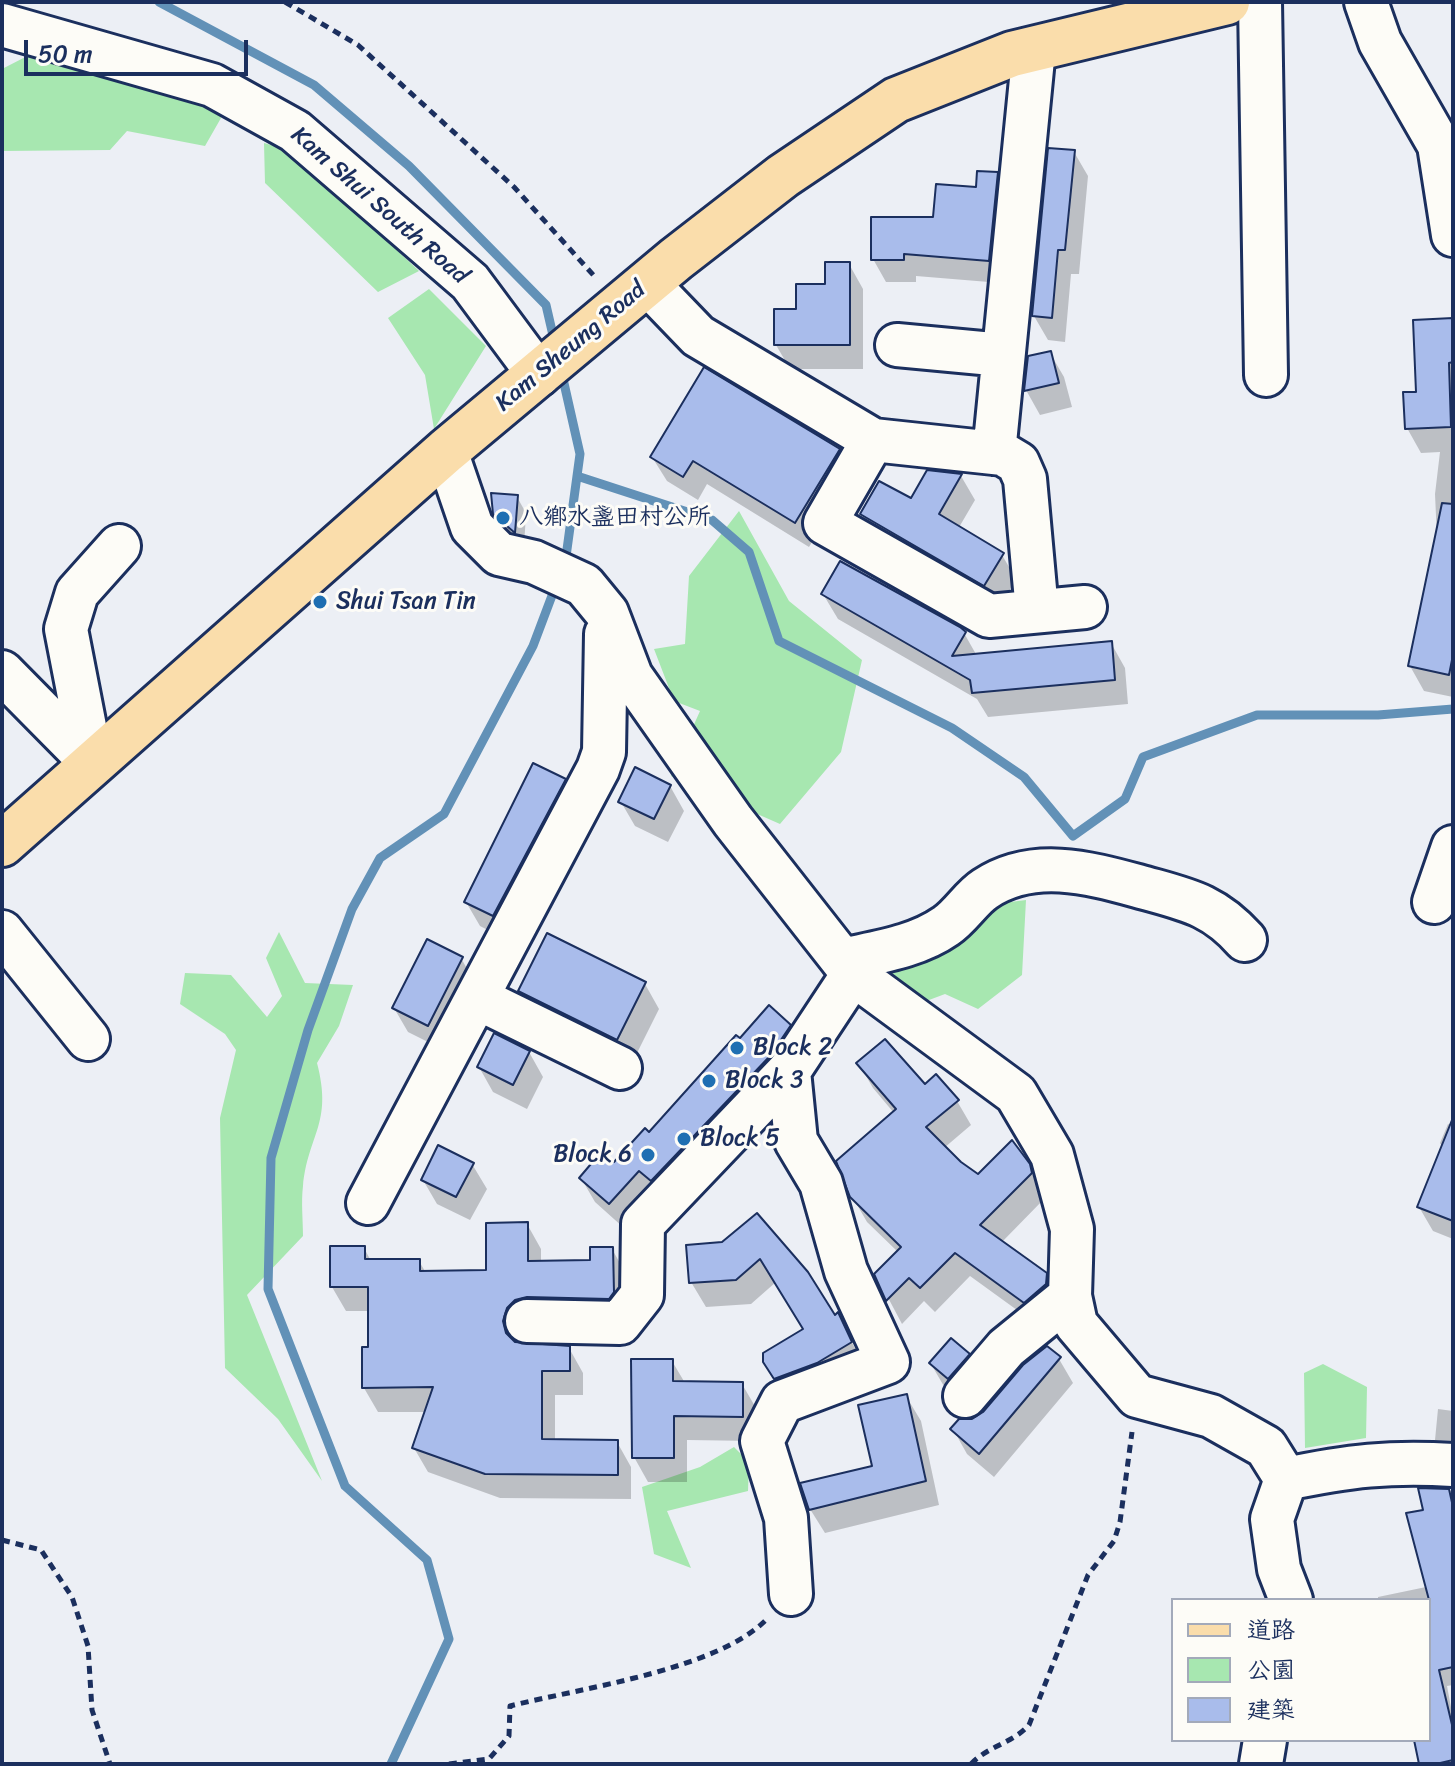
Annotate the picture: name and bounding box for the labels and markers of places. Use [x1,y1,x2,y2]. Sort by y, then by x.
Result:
place label: 八鄉水盞田村公所 [519,504,711,532]
marker: 八鄉水盞田村公所 [494,509,512,527]
place label: Shui Tsan Tin [336,588,476,616]
marker: Shui Tsan Tin [311,593,329,611]
place label: Block 2 [753,1034,832,1062]
marker: Block 2 [728,1039,746,1057]
place label: Block 3 [725,1067,803,1095]
marker: Block 3 [700,1072,718,1090]
place label: Block 5 [700,1125,780,1153]
marker: Block 5 [675,1130,693,1148]
place label: Block 6 [553,1141,632,1169]
marker: Block 6 [639,1146,657,1164]

